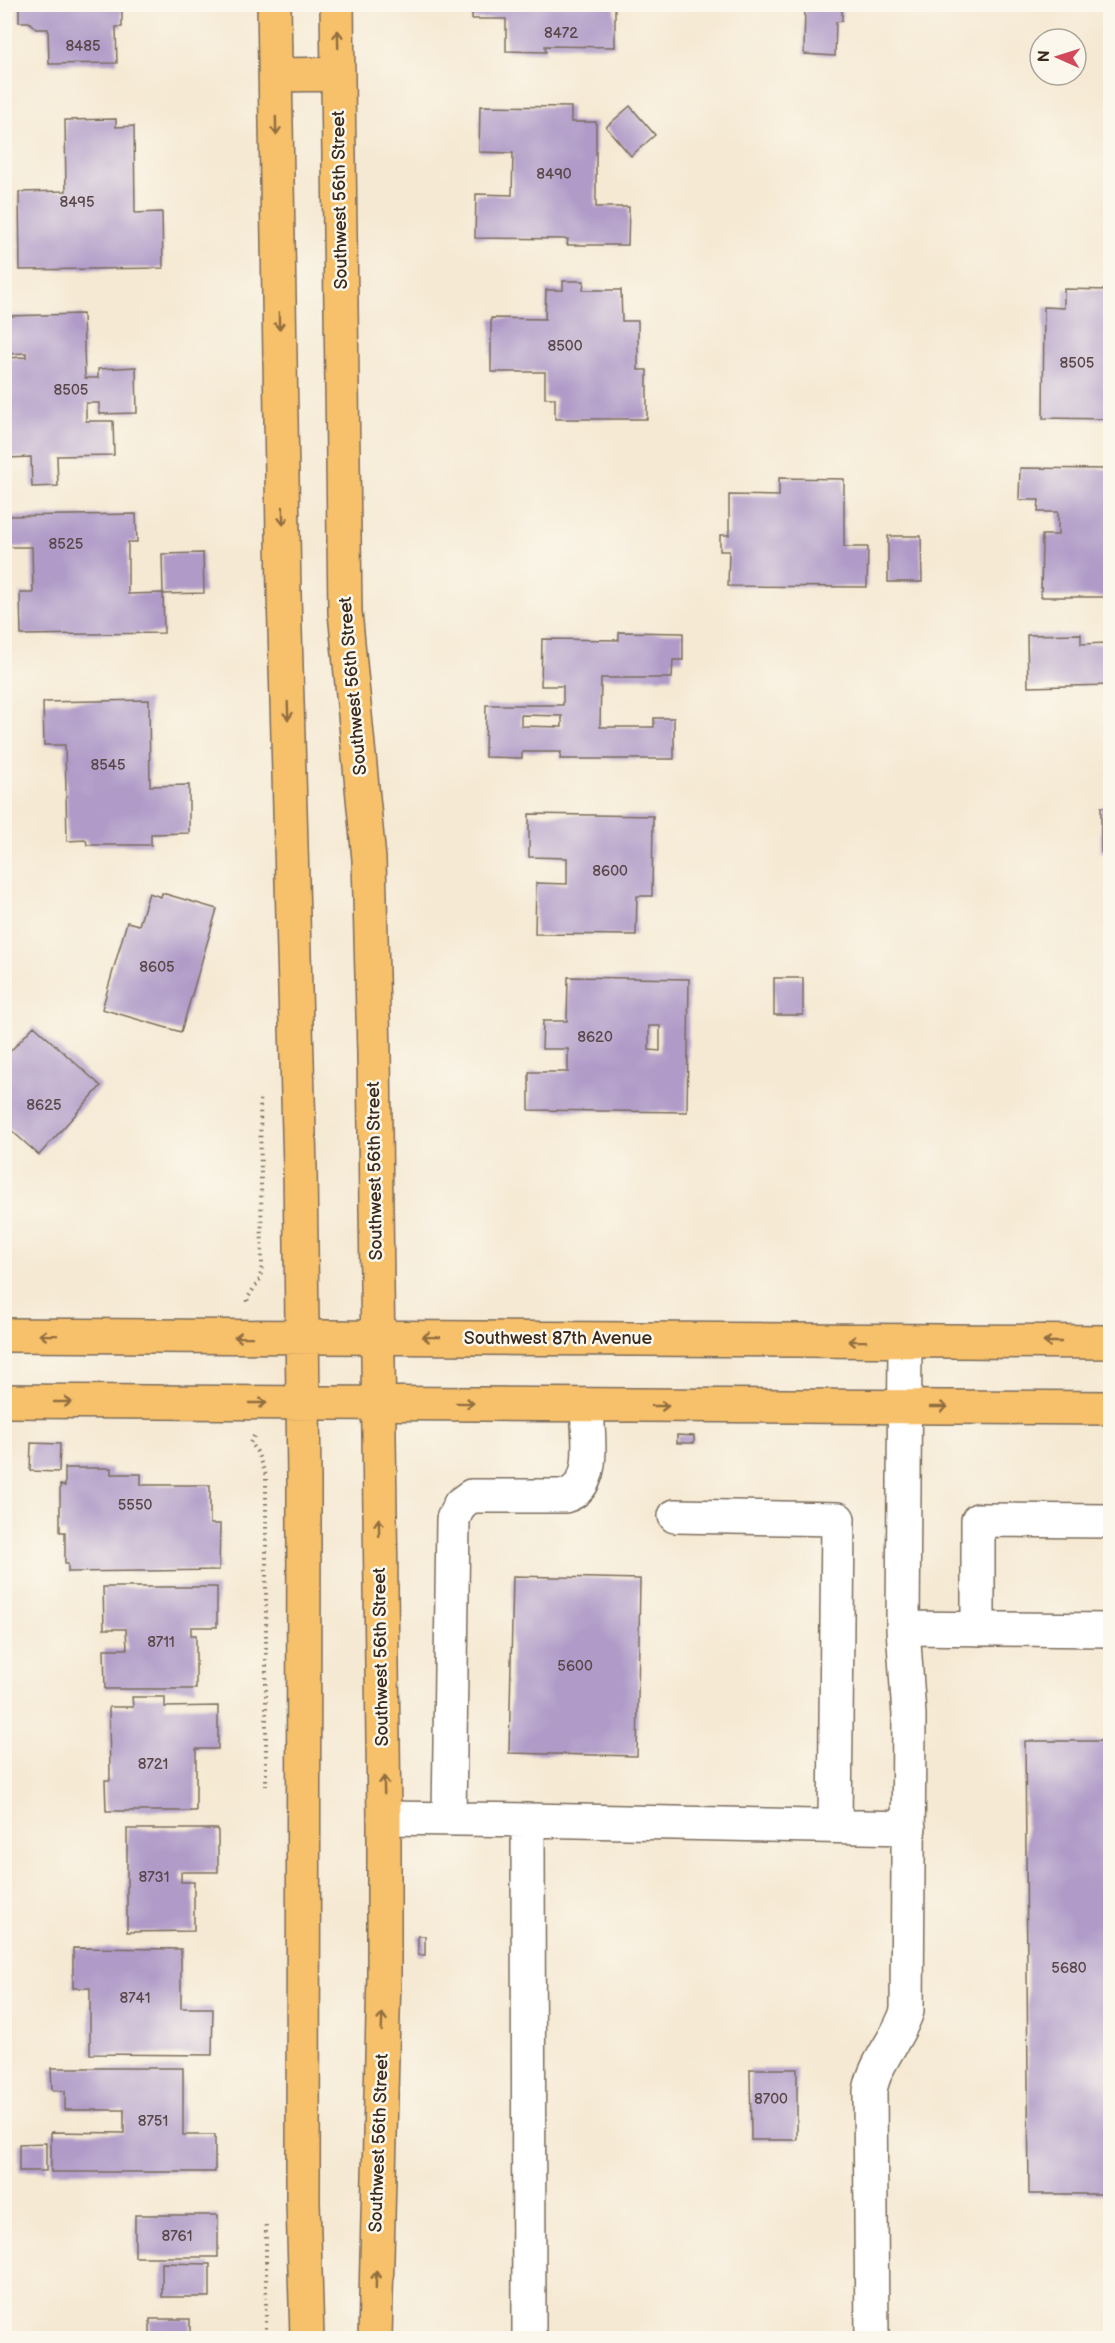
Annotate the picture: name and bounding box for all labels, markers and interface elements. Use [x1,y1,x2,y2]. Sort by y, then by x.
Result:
house number: 8472 [544,24,578,43]
north arrow [1028,27,1088,87]
one-way arrow [332,30,344,50]
house number: 8485 [65,37,101,56]
text: N [1035,50,1054,63]
street label: Southwest 56th Street [328,110,352,290]
one-way arrow [270,115,282,135]
house number: 8490 [536,165,572,184]
house number: 8495 [59,193,95,212]
one-way arrow [273,310,285,330]
house number: 8500 [548,337,583,356]
house number: 8505 [1060,354,1094,373]
house number: 8505 [54,381,88,400]
one-way arrow [277,505,289,525]
house number: 8525 [49,535,83,554]
street label: Southwest 56th Street [335,595,371,776]
one-way arrow [282,700,294,720]
house number: 8545 [90,756,126,775]
house number: 8600 [592,862,628,881]
house number: 8605 [139,958,175,977]
house number: 8620 [577,1028,613,1047]
street label: Southwest 56th Street [363,1081,387,1261]
house number: 8625 [26,1096,62,1115]
street label: Southwest 87th Avenue [464,1328,652,1349]
one-way arrow [38,1329,58,1341]
one-way arrow [233,1331,253,1343]
one-way arrow [422,1331,442,1343]
one-way arrow [848,1335,868,1347]
one-way arrow [1043,1336,1063,1348]
one-way arrow [52,1396,72,1408]
one-way arrow [247,1397,267,1409]
one-way arrow [455,1397,475,1409]
one-way arrow [650,1400,670,1412]
one-way arrow [929,1401,949,1413]
house number: 5550 [118,1496,152,1515]
one-way arrow [373,1518,385,1538]
street label: Southwest 56th Street [369,1567,393,1747]
house number: 8711 [147,1633,175,1652]
house number: 5600 [557,1657,593,1676]
house number: 8721 [138,1755,168,1774]
one-way arrow [378,1776,390,1796]
house number: 8731 [138,1868,170,1887]
house number: 5680 [1051,1959,1087,1978]
house number: 8741 [119,1989,151,2008]
one-way arrow [377,2013,388,2033]
street label: Southwest 56th Street [365,2053,393,2233]
house number: 8700 [754,2090,788,2109]
house number: 8751 [138,2112,168,2131]
house number: 8761 [161,2227,193,2246]
one-way arrow [370,2271,382,2291]

